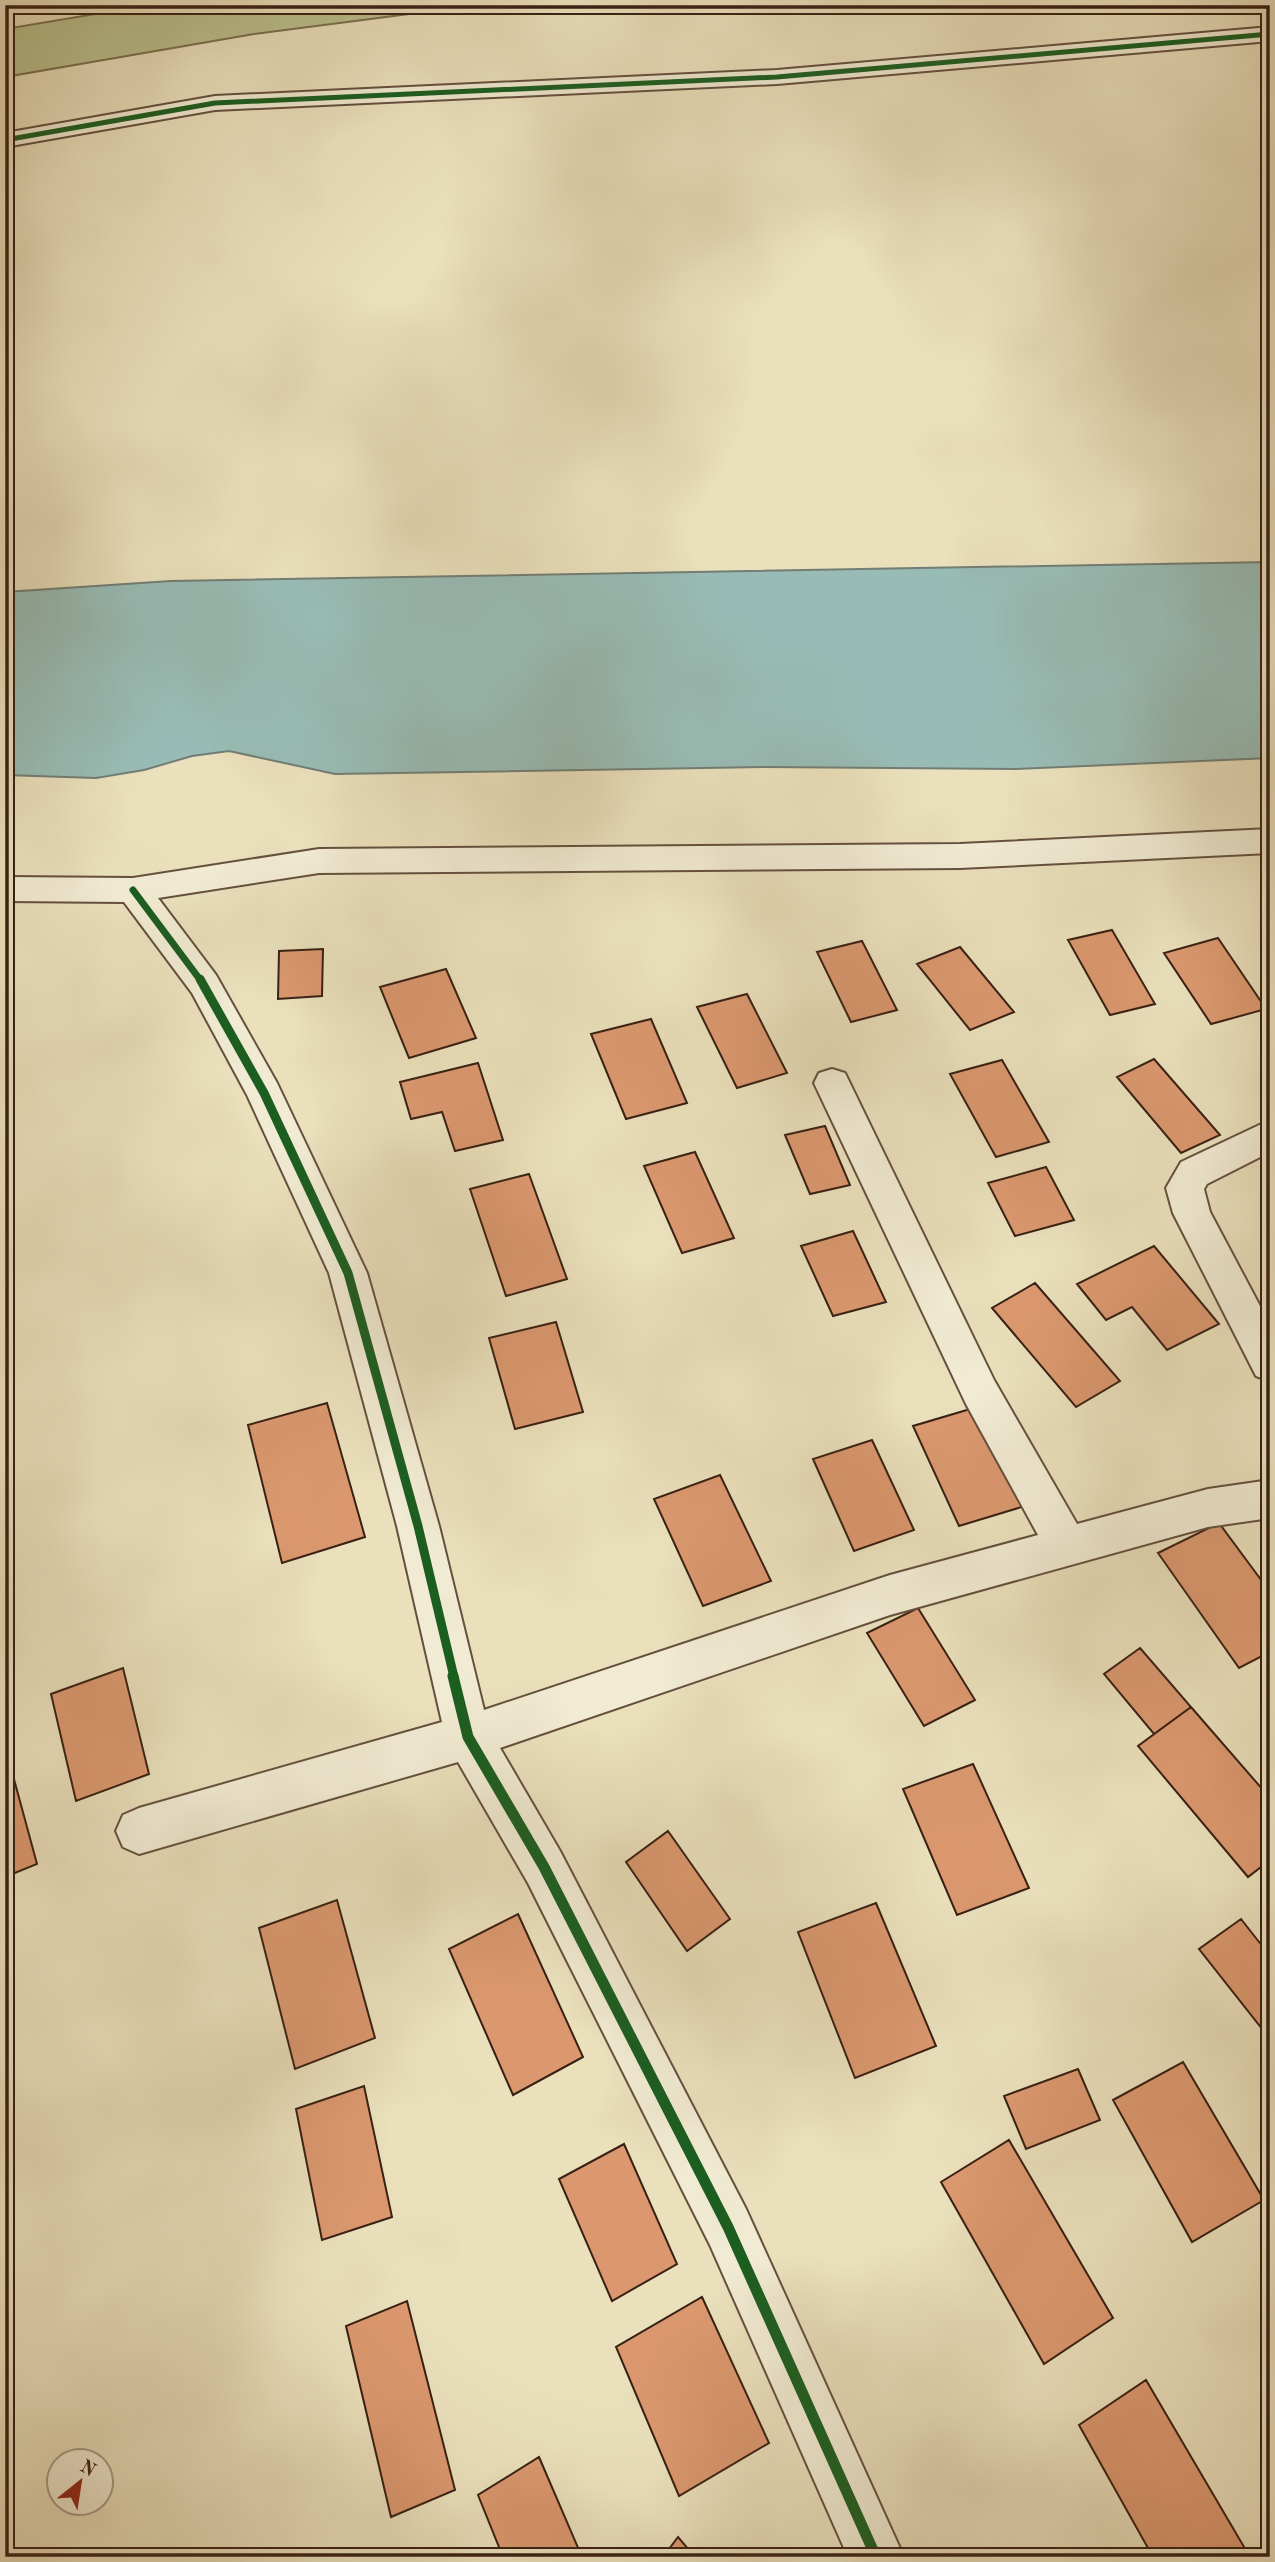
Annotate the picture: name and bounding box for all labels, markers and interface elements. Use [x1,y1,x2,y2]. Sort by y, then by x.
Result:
north arrow [46,2446,116,2516]
text: N [76,2458,99,2482]

